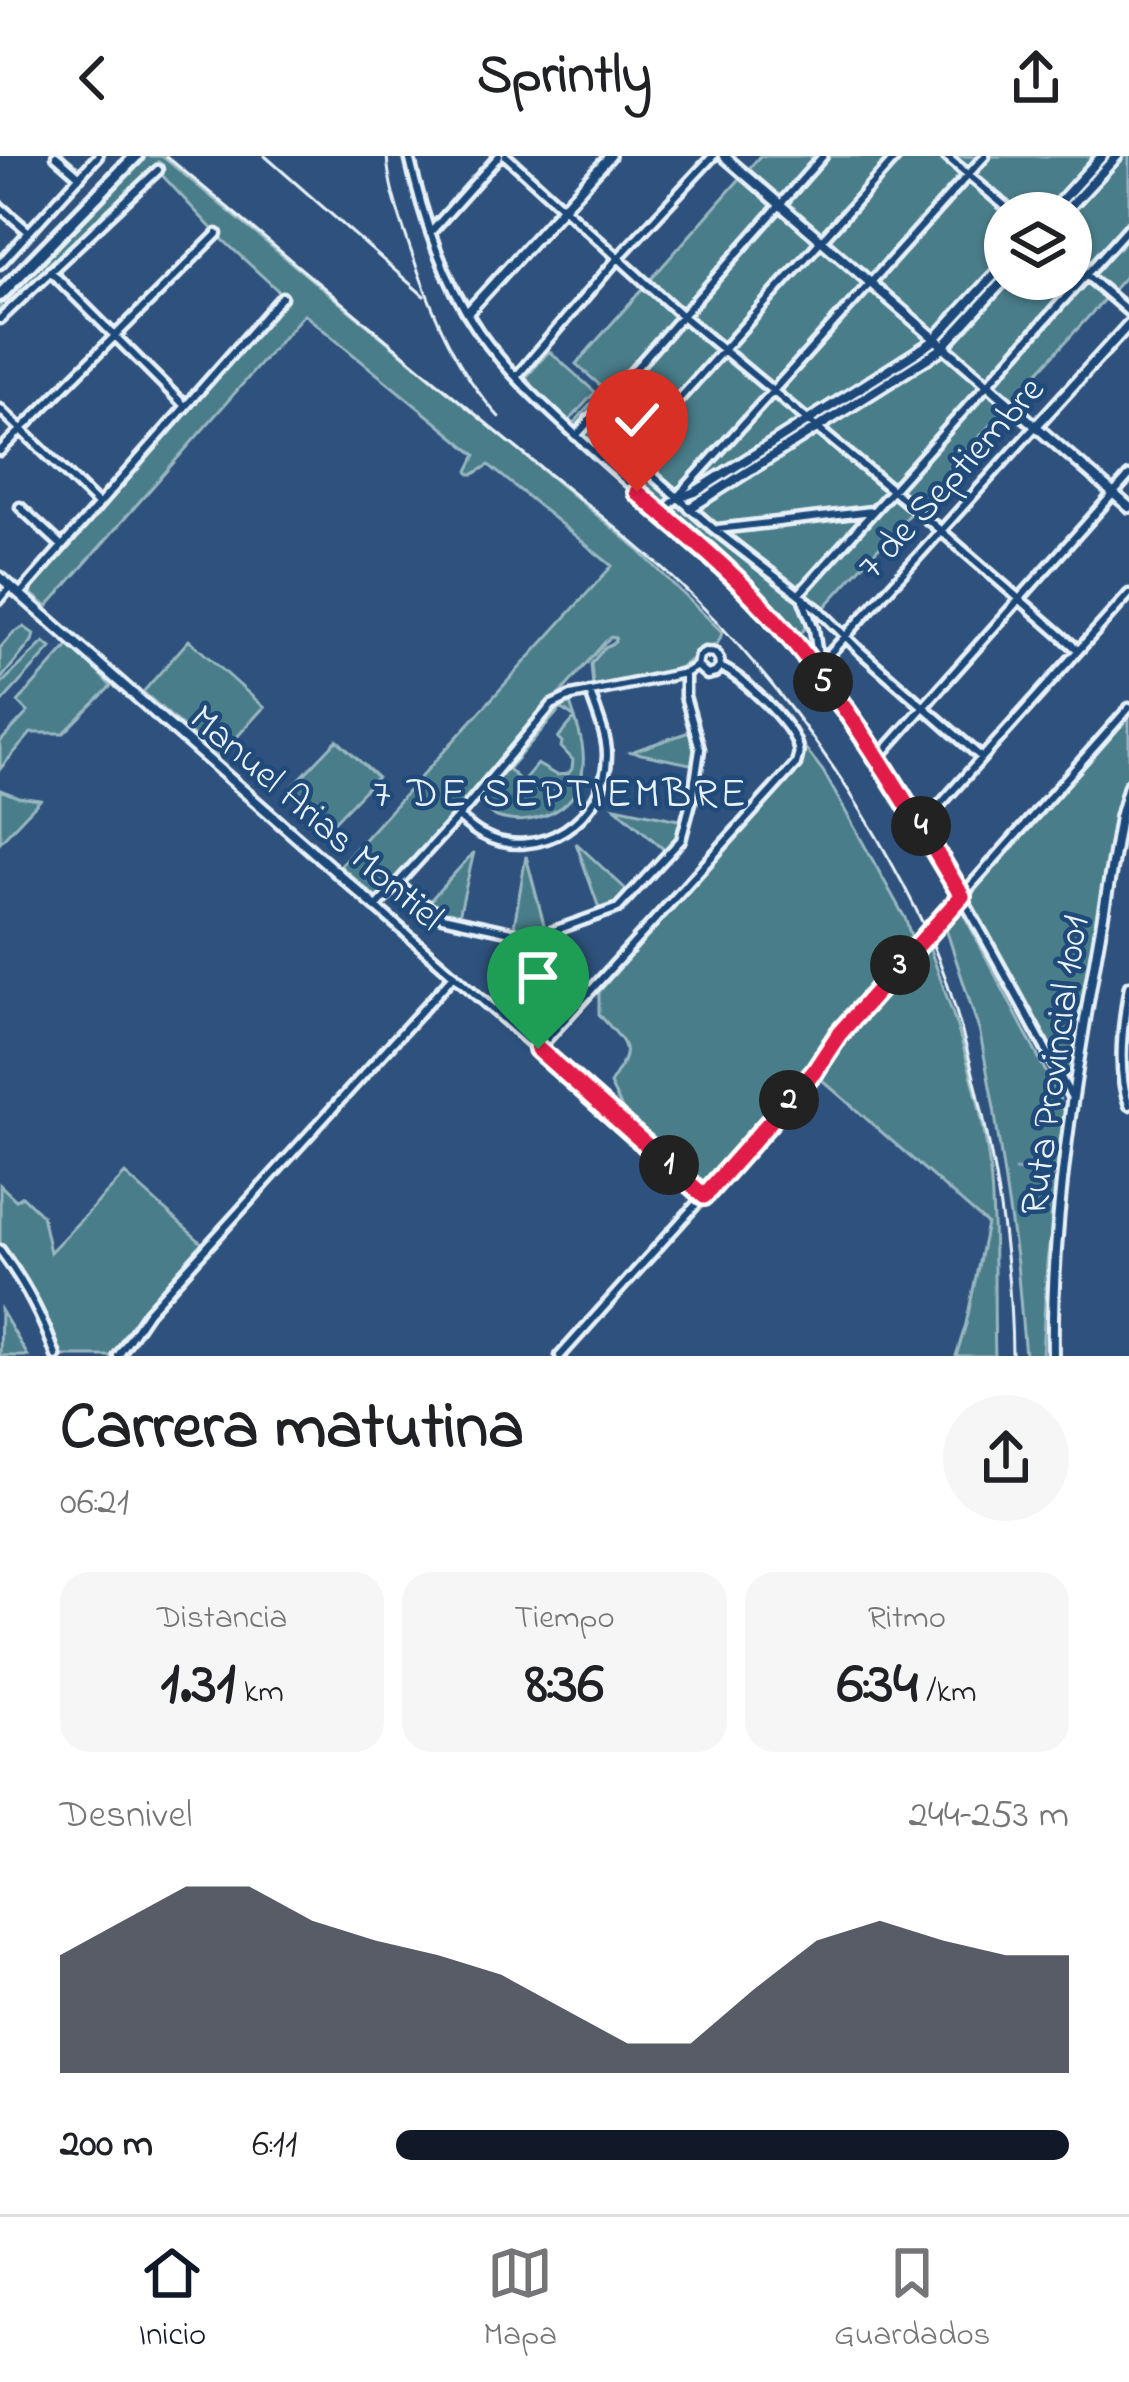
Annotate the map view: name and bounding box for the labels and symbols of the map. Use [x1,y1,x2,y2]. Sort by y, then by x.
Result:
street label: 7 de Septiembre [845,364,1060,593]
pin [586,369,688,492]
pin: 5 [793,652,853,712]
street label: Manuel Arias Montiel [175,693,455,946]
district label: 7 DE SEPTIEMBRE [373,765,749,826]
pin: 4 [891,796,951,856]
street label: Ruta Provincial 1001 [1007,912,1106,1219]
pin [487,926,589,1049]
pin: 3 [870,935,930,995]
pin: 2 [759,1070,819,1130]
pin: 1 [639,1135,699,1195]

